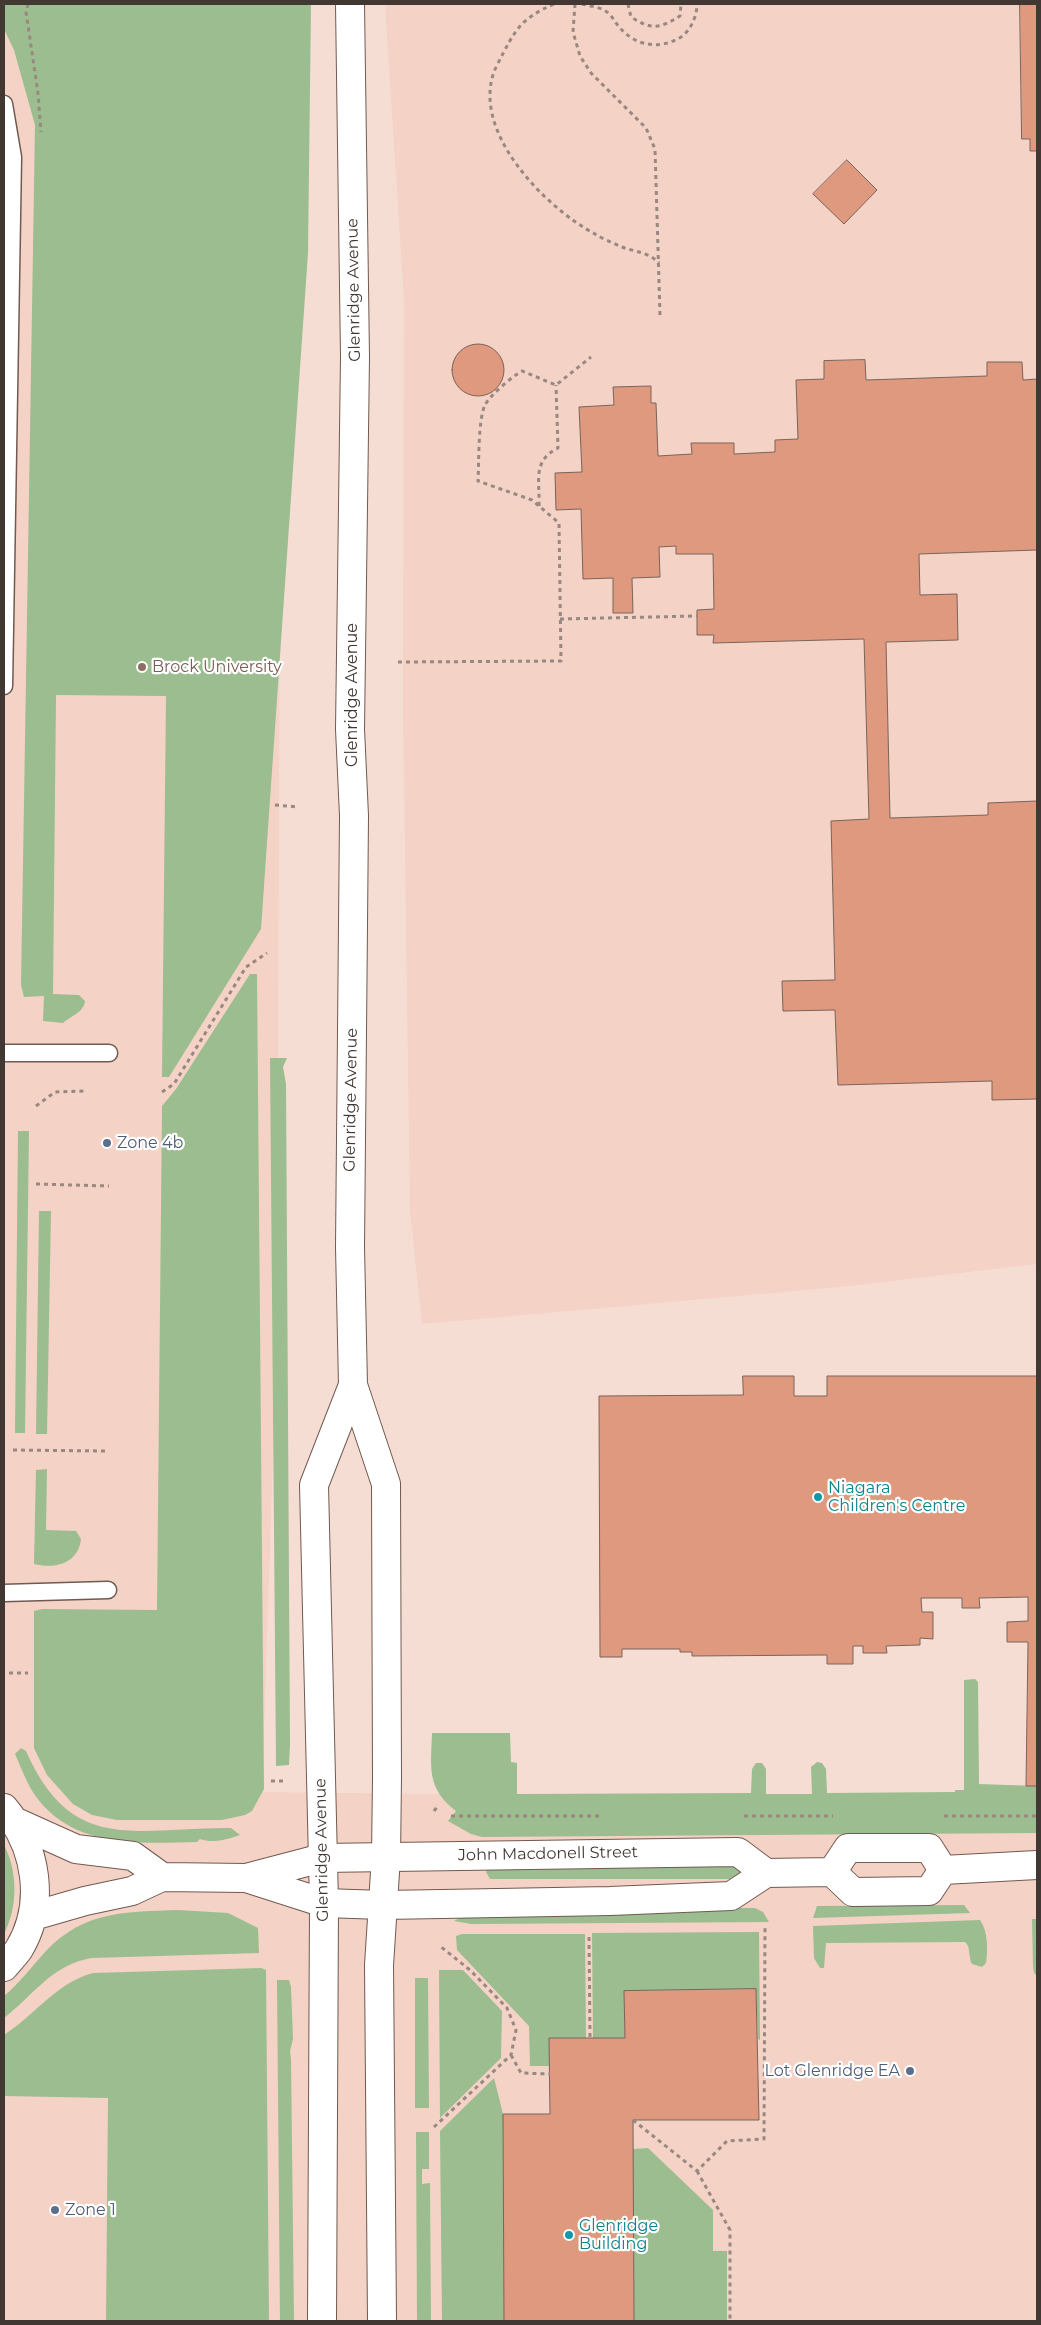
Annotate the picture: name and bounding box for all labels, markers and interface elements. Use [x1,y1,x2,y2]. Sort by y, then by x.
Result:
street label: Glenridge Avenue [343,218,365,362]
street label: Glenridge Avenue [342,623,362,767]
place label: Brock University [152,657,282,677]
marker: Brock University [136,661,148,673]
street label: Glenridge Avenue [340,1028,362,1172]
place label: Zone 4b [117,1133,183,1153]
marker: Zone 4b [101,1137,113,1149]
place label: Niagara Children's Centre [828,1478,965,1516]
marker: Niagara Children's Centre [812,1491,824,1503]
street label: Glenridge Avenue [311,1778,333,1922]
street label: John Macdonell Street [458,1843,638,1865]
place label: Lot Glenridge EA [764,2061,900,2081]
marker: Lot Glenridge EA [904,2065,916,2077]
place label: Zone 1 [65,2200,116,2220]
marker: Zone 1 [49,2204,61,2216]
place label: Glenridge Building [579,2216,658,2254]
marker: Glenridge Building [563,2229,575,2241]

